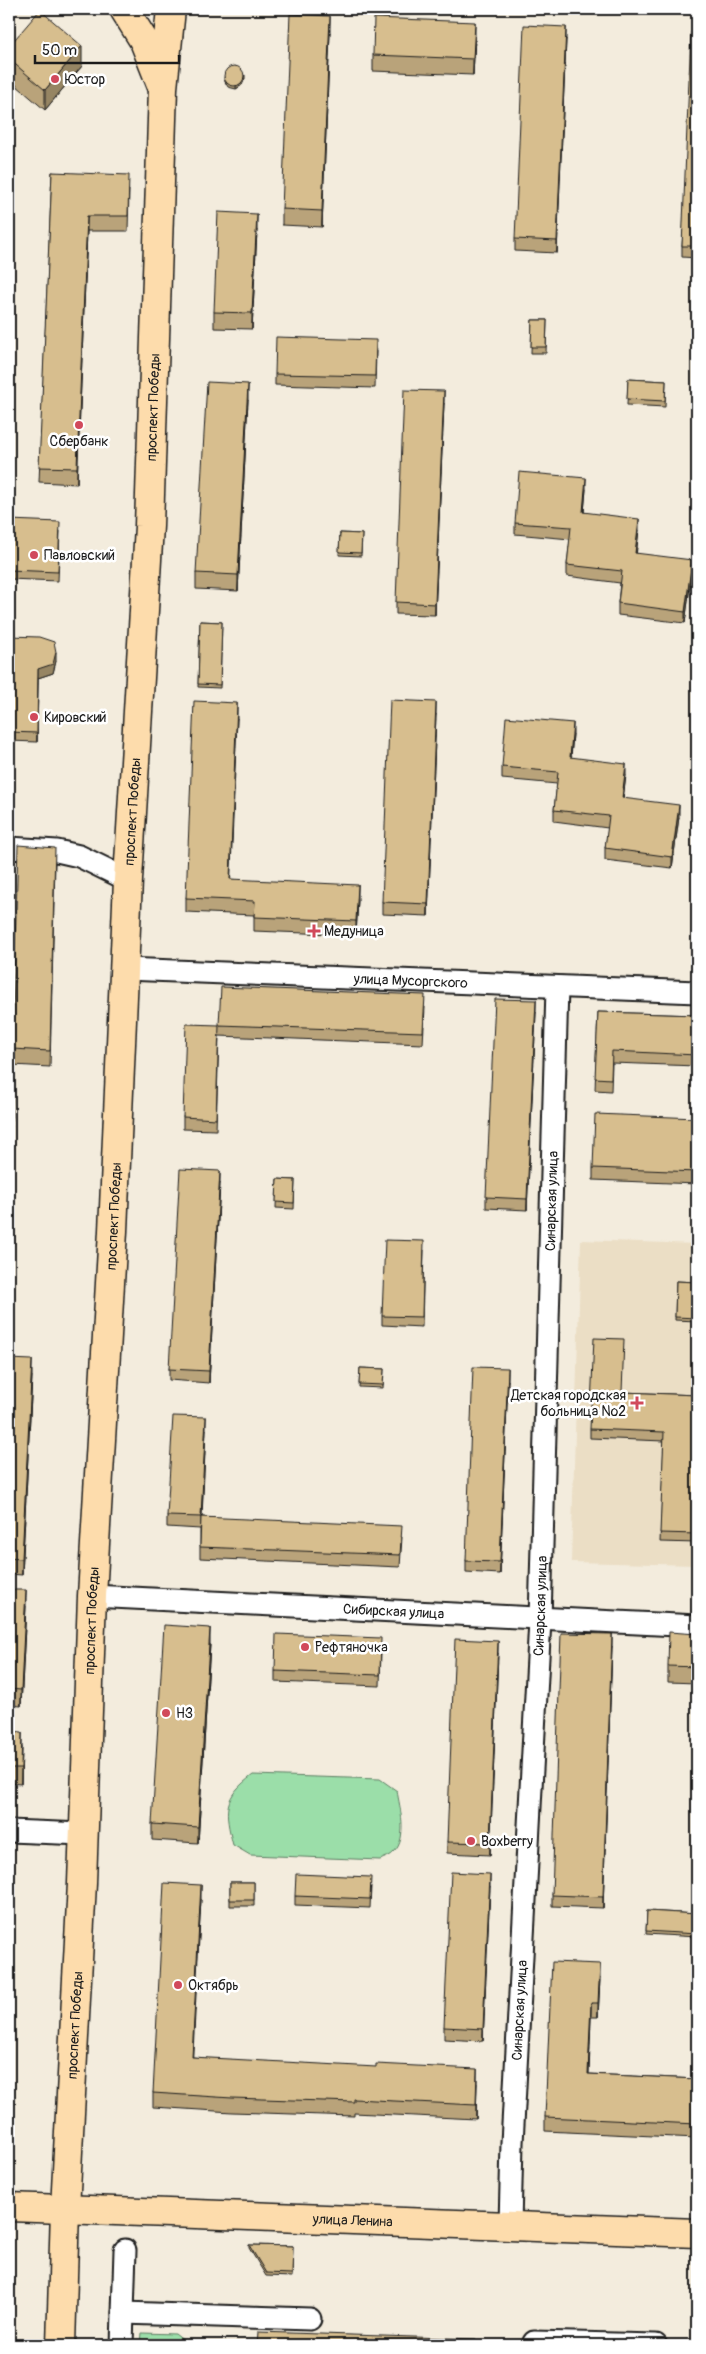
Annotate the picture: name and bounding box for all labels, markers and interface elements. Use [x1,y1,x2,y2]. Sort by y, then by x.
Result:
scale bar [35,32,179,64]
text: 50 m [42,41,77,60]
place label: Юстор [65,71,105,88]
marker: Юстор [49,73,61,85]
street label: проспект Победы [143,353,163,462]
marker: Сбербанк [73,419,85,431]
place label: Сбербанк [50,433,108,450]
place label: Павловский [44,547,115,564]
marker: Павловский [28,549,40,561]
place label: Кировский [44,709,107,726]
marker: Кировский [28,711,40,723]
street label: проспект Победы [120,757,144,866]
place label: Медуница [324,923,384,940]
marker: Медуница [308,925,320,937]
street label: улица Мусоргского [352,970,469,991]
street label: Синарская улица [541,1151,561,1251]
street label: проспект Победы [102,1162,124,1271]
place label: Детская городская больница №2 [510,1387,626,1420]
marker: Детская городская больница №2 [630,1396,644,1410]
street label: Синарская улица [530,1555,550,1656]
street label: проспект Победы [81,1566,102,1675]
street label: Сибирская улица [343,1600,445,1622]
place label: Рефтяночка [315,1639,388,1656]
marker: Рефтяночка [299,1641,311,1653]
place label: НЗ [176,1705,193,1722]
marker: НЗ [160,1707,172,1719]
place label: Boxberry [481,1833,533,1850]
marker: Boxberry [465,1835,477,1847]
street label: Синарская улица [508,1960,530,2061]
street label: проспект Победы [63,1971,86,2080]
place label: Октябрь [188,1977,239,1994]
marker: Октябрь [172,1979,184,1991]
street label: улица Ленина [311,2210,393,2230]

